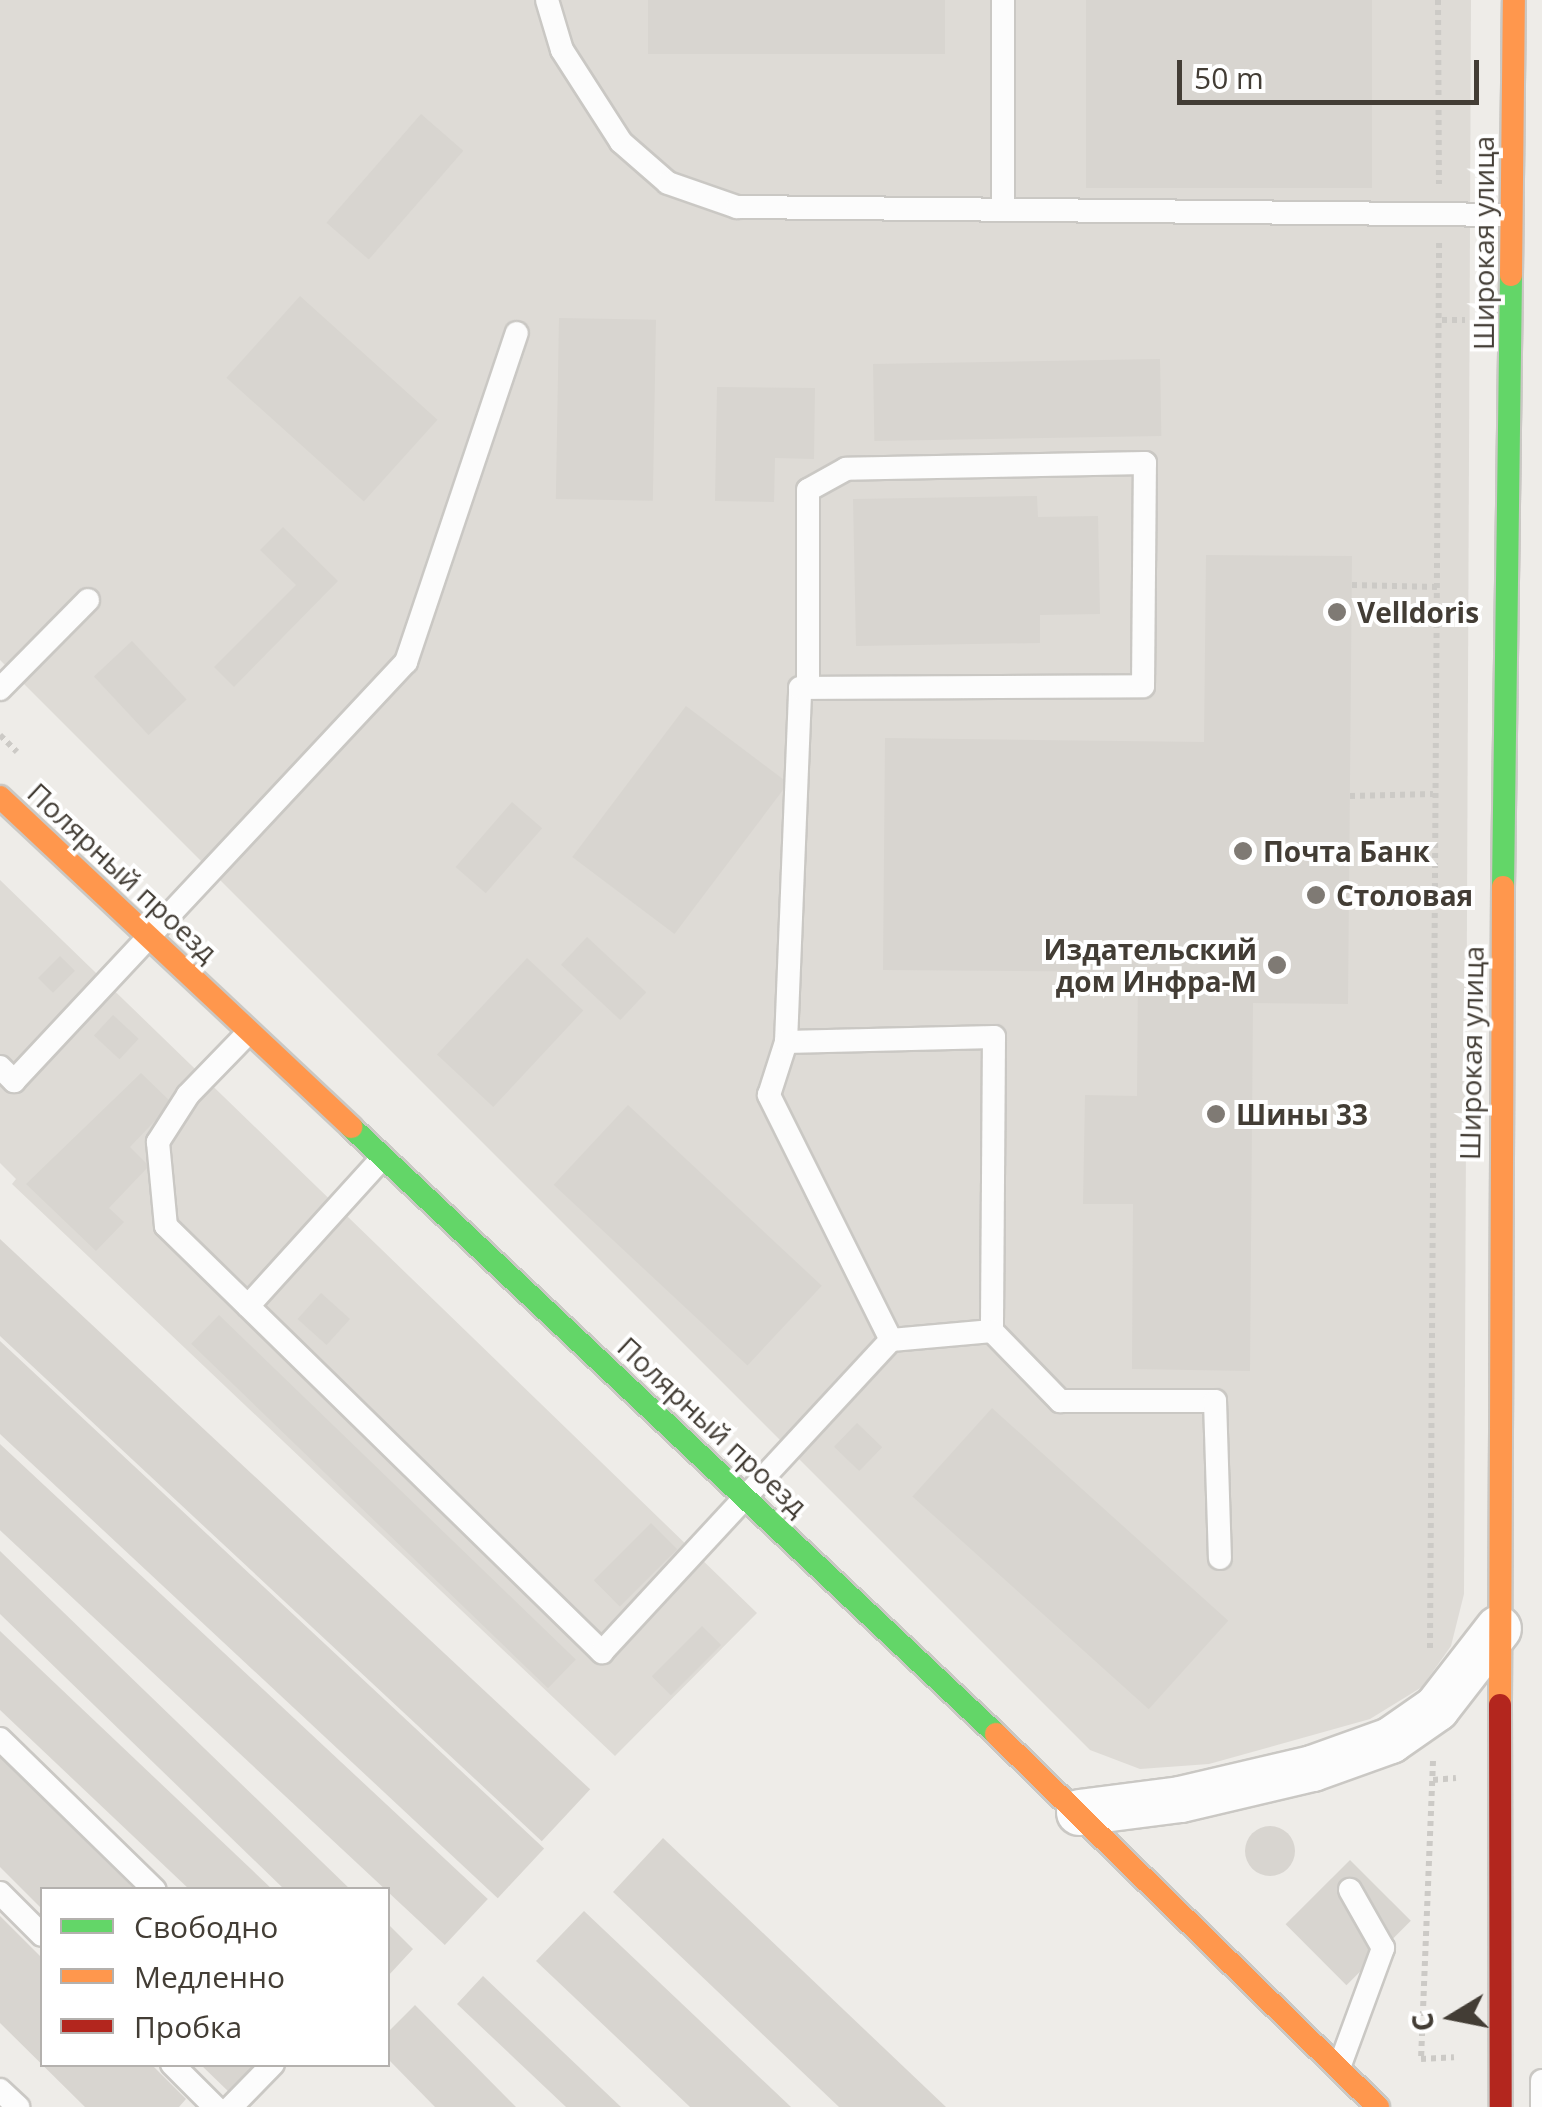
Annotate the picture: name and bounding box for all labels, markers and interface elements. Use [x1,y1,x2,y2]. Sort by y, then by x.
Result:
scale bar [1182,40,1484,102]
text: 50 m [1194,57,1264,98]
street label: Широкая улица [1466,136,1500,350]
place label: Velldoris [1357,595,1479,629]
marker: Velldoris [1326,601,1348,623]
street label: Полярный проезд [21,776,225,968]
place label: Почта Банк [1263,834,1430,868]
marker: Почта Банк [1232,840,1254,862]
place label: Столовая [1336,878,1473,912]
marker: Столовая [1305,884,1327,906]
place label: Издательский дом Инфра-М [1044,932,1257,998]
street label: Широкая улица [1452,946,1490,1160]
marker: Издательский дом Инфра-М [1266,954,1288,976]
place label: Шины 33 [1236,1097,1368,1131]
marker: Шины 33 [1205,1103,1227,1125]
street label: Полярный проезд [611,1330,815,1522]
legend [40,1887,390,2067]
text: Свободно [134,1906,278,1947]
text: Медленно [134,1956,285,1997]
north arrow [1402,1967,1502,2067]
text: Пробка [134,2006,242,2047]
text: С [1402,2010,1443,2034]

